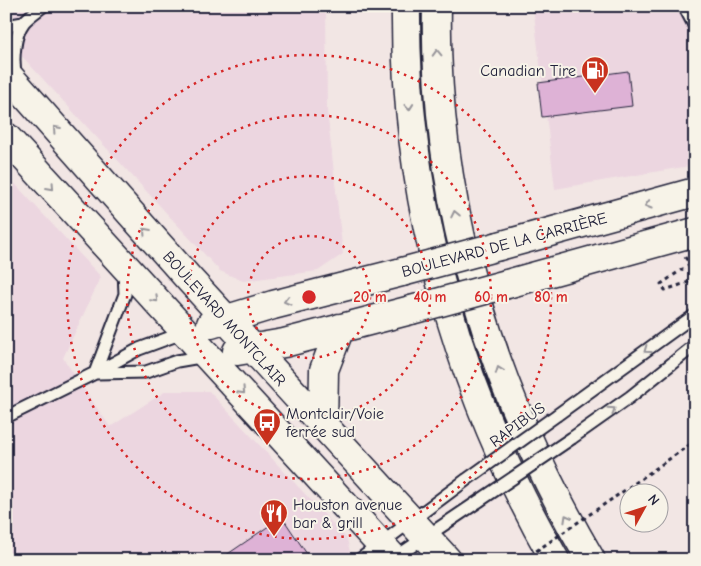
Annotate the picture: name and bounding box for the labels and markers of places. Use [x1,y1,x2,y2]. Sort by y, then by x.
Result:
fuel station icon: Canadian Tire [580,55,610,94]
place label: Canadian Tire [480,62,576,80]
centre of rings [300,288,318,306]
place label: Montclair/Voie ferrée sud [285,405,384,441]
bus stop icon: Montclair/Voie ferrée sud [252,407,282,446]
place label: Houston avenue bar & grill [293,496,402,532]
restaurant icon: Houston avenue bar & grill [259,498,289,537]

